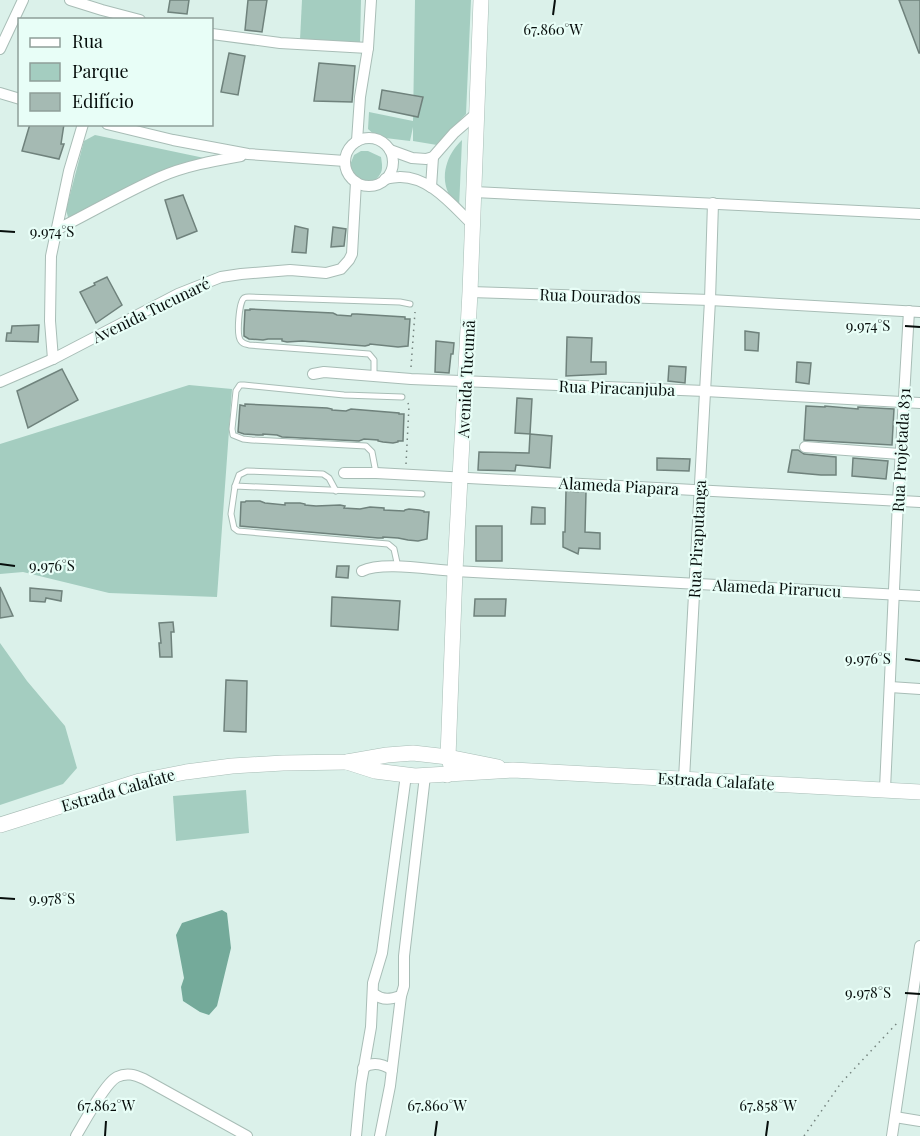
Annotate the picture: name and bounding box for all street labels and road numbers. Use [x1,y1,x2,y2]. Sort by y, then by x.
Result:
street label: Avenida Tucunaré [88,272,213,348]
street label: Rua Dourados [539,283,641,308]
street label: Avenida Tucumã [452,319,479,440]
street label: Rua Piracanjuba [558,375,676,400]
street label: Rua Projetada 831 [887,387,914,513]
street label: Alameda Piapara [557,472,680,499]
street label: Rua Piraputanga [683,479,710,599]
street label: Alameda Pirarucu [711,574,842,601]
street label: Estrada Calafate [59,763,177,816]
street label: Estrada Calafate [657,767,775,794]

